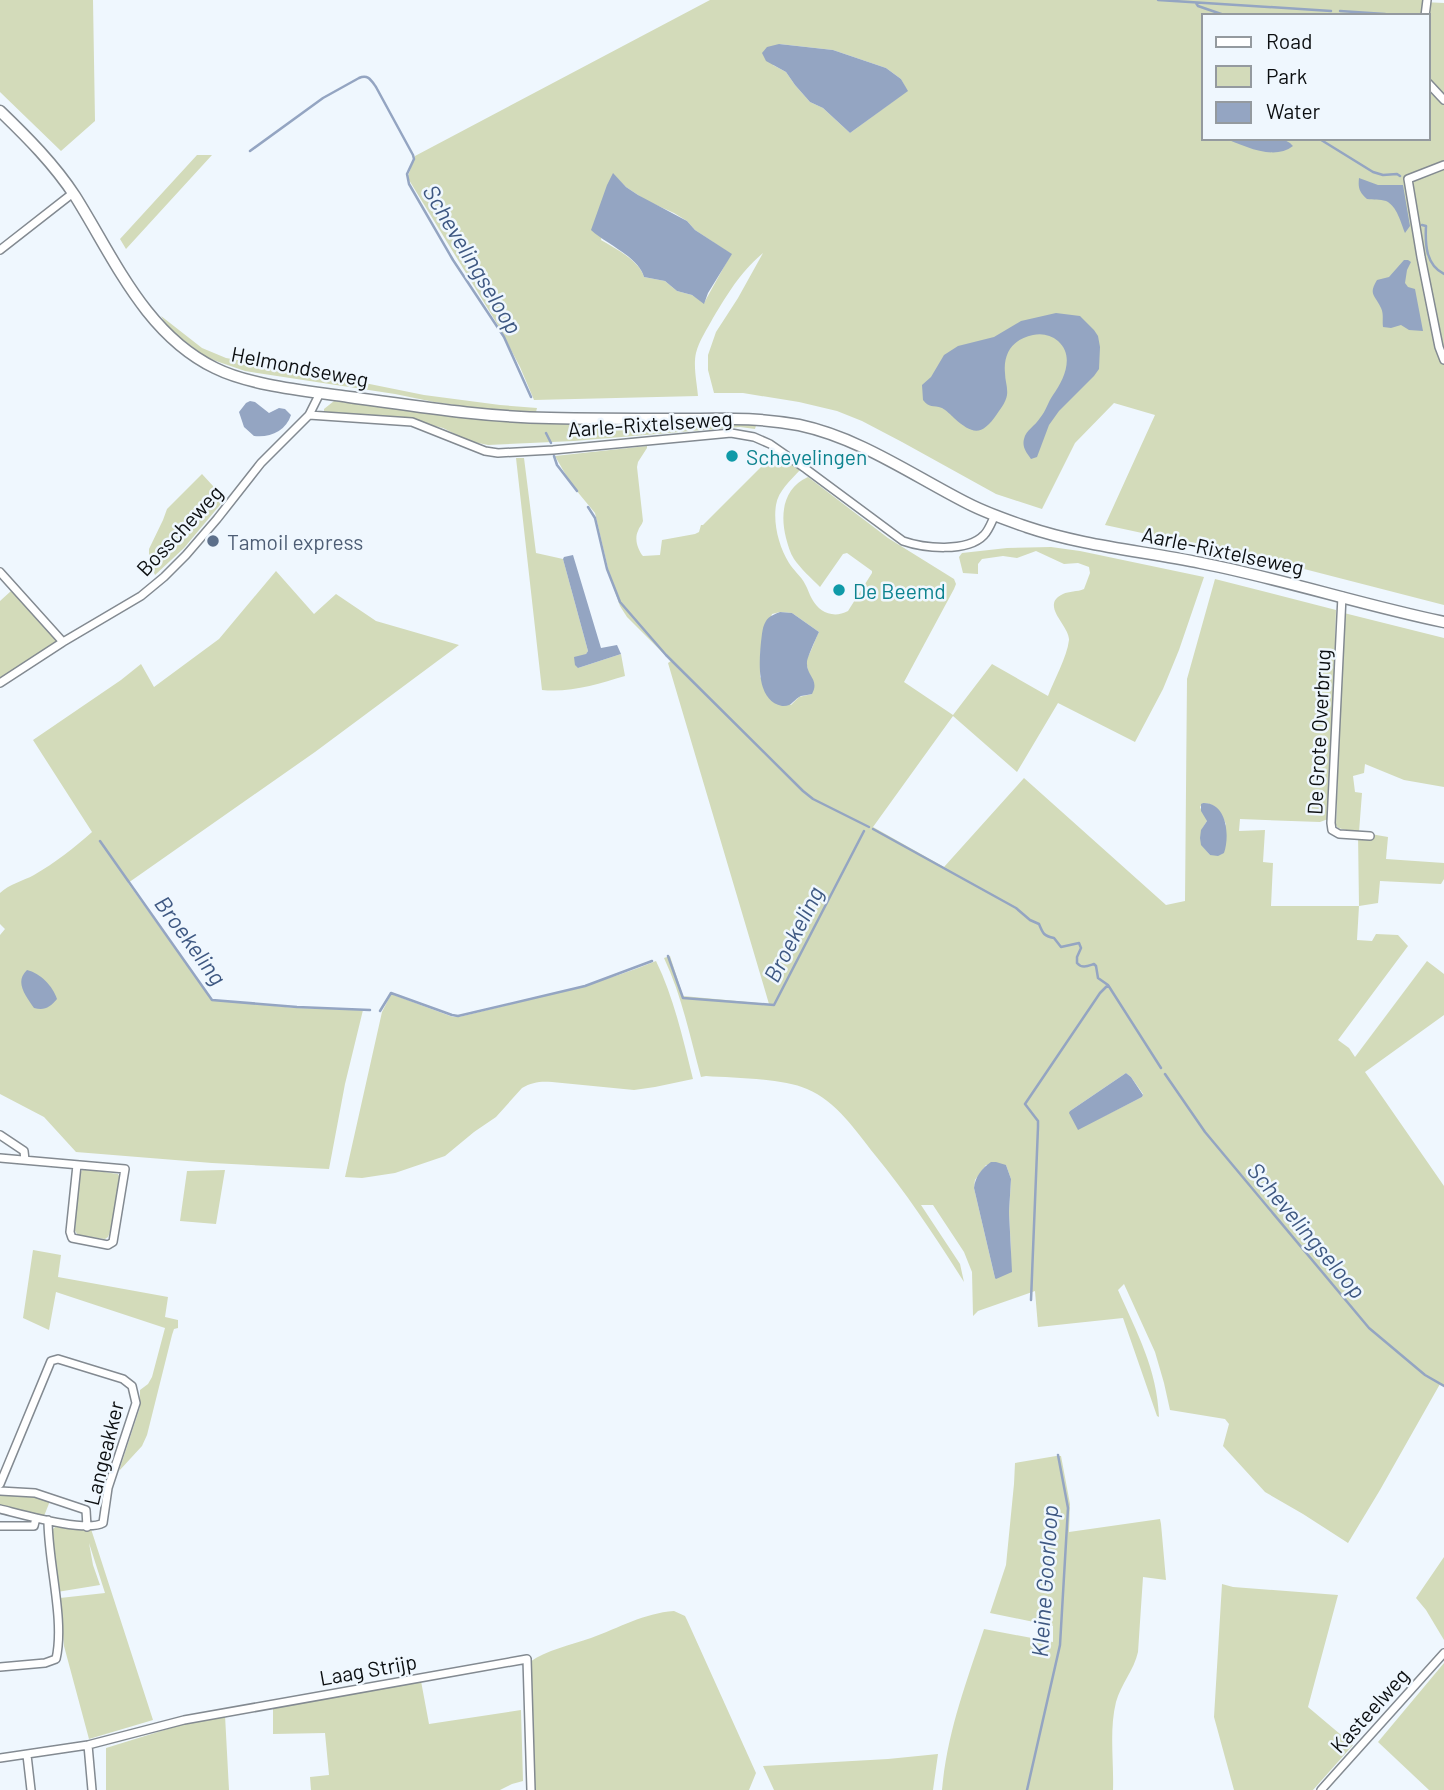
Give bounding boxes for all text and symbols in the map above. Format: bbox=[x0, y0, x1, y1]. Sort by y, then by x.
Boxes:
legend bbox=[1202, 14, 1430, 140]
text: Road bbox=[1266, 28, 1312, 53]
text: Park bbox=[1266, 63, 1307, 88]
text: Water bbox=[1266, 98, 1321, 123]
water label: Schevelingseloop bbox=[417, 179, 529, 339]
street label: Helmondseweg bbox=[229, 340, 371, 392]
street label: Aarle-Rixtelseweg bbox=[567, 405, 733, 441]
place label: Schevelingen bbox=[746, 444, 867, 469]
marker: Schevelingen bbox=[724, 448, 740, 464]
street label: Bosscheweg bbox=[131, 480, 227, 580]
street label: Aarle-Rixtelseweg bbox=[1140, 521, 1306, 579]
place label: Tamoil express bbox=[227, 529, 363, 554]
marker: Tamoil express bbox=[205, 533, 221, 549]
place label: De Beemd bbox=[853, 578, 946, 603]
marker: De Beemd bbox=[831, 582, 847, 598]
street label: De Grote Overbrug bbox=[1301, 648, 1335, 816]
water label: Broekeling bbox=[757, 881, 829, 986]
water label: Broekeling bbox=[149, 890, 233, 990]
water label: Schevelingseloop bbox=[1242, 1156, 1372, 1304]
street label: Langeakker bbox=[78, 1398, 128, 1508]
water label: Kleine Goorloop bbox=[1025, 1504, 1063, 1658]
street label: Laag Strijp bbox=[317, 1648, 419, 1690]
street label: Kasteelweg bbox=[1324, 1662, 1414, 1758]

